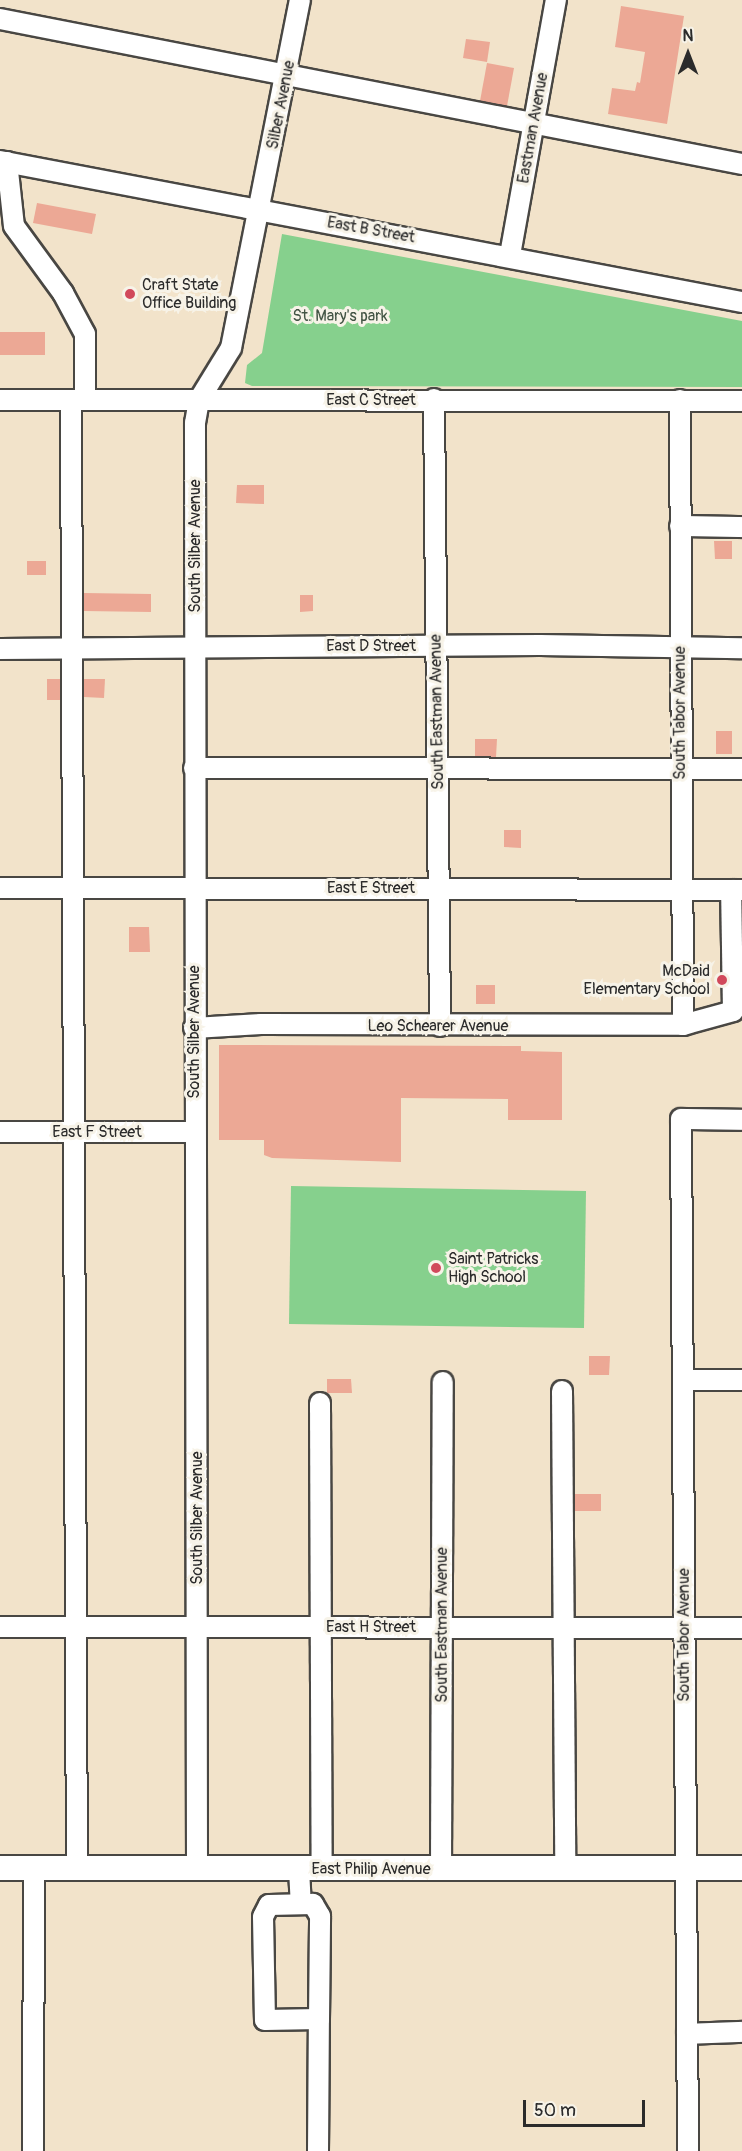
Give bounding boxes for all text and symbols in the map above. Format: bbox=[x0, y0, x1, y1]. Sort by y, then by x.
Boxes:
north arrow bbox=[658, 24, 718, 84]
text: N bbox=[683, 26, 693, 46]
street label: Silber Avenue bbox=[263, 59, 299, 151]
street label: Eastman Avenue bbox=[514, 71, 552, 185]
street label: East B Street bbox=[326, 213, 416, 247]
place label: Craft State Office Building bbox=[142, 275, 236, 313]
marker: Craft State Office Building bbox=[123, 287, 137, 301]
park label: St. Mary's park bbox=[292, 306, 388, 326]
street label: East C Street bbox=[326, 390, 416, 410]
street label: South Silber Avenue bbox=[185, 479, 205, 613]
street label: South Eastman Avenue bbox=[426, 634, 448, 790]
street label: East D Street bbox=[326, 636, 416, 656]
street label: South Tabor Avenue bbox=[670, 646, 690, 780]
street label: East E Street bbox=[327, 878, 415, 898]
place label: McDaid Elementary School bbox=[584, 961, 710, 999]
street label: South Silber Avenue bbox=[184, 965, 204, 1099]
marker: McDaid Elementary School bbox=[715, 973, 729, 987]
street label: Leo Schearer Avenue bbox=[368, 1016, 508, 1036]
street label: East F Street bbox=[52, 1122, 142, 1142]
place label: Saint Patricks High School bbox=[448, 1249, 538, 1287]
marker: Saint Patricks High School bbox=[429, 1261, 443, 1275]
street label: South Silber Avenue bbox=[187, 1451, 207, 1585]
street label: South Eastman Avenue bbox=[432, 1547, 452, 1703]
street label: South Tabor Avenue bbox=[674, 1568, 694, 1702]
street label: East H Street bbox=[326, 1617, 416, 1637]
street label: East Philip Avenue bbox=[311, 1859, 431, 1879]
scale bar bbox=[526, 2088, 648, 2126]
text: 50 m bbox=[534, 2099, 576, 2122]

